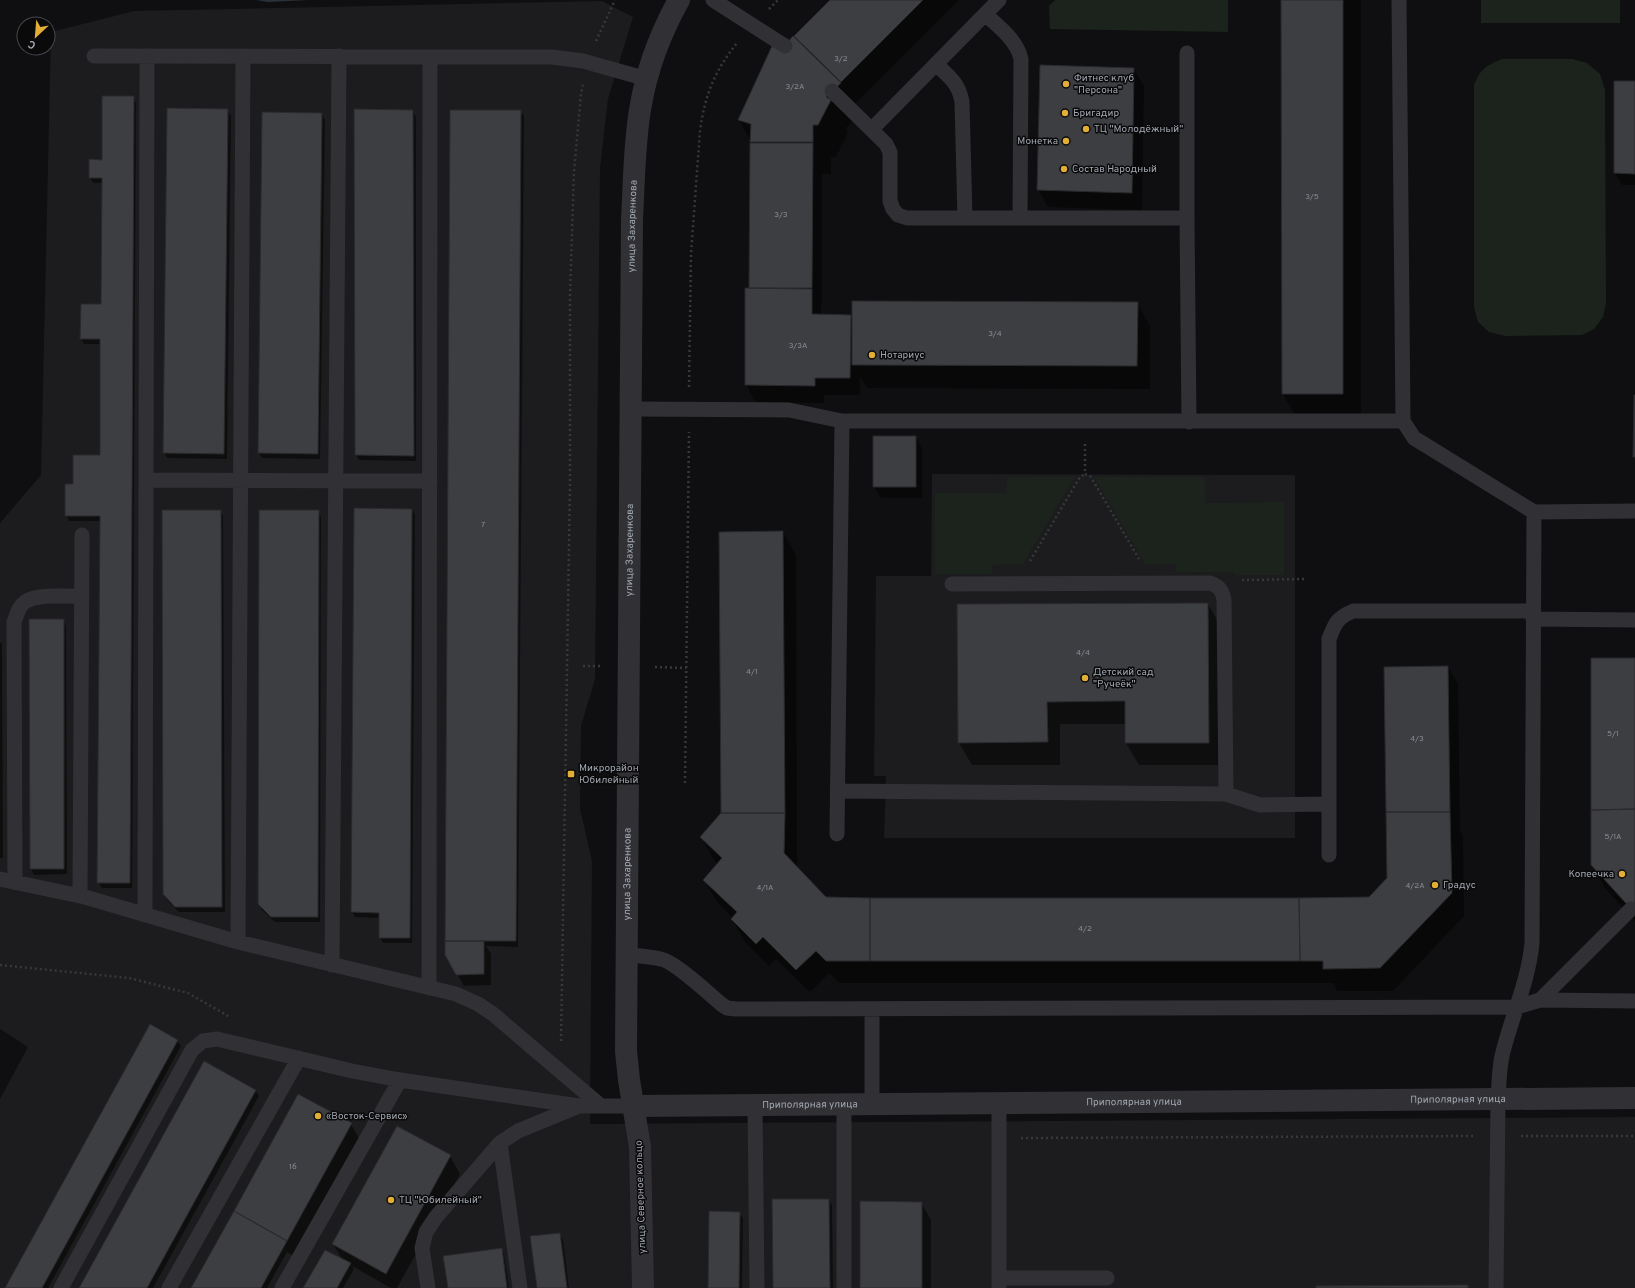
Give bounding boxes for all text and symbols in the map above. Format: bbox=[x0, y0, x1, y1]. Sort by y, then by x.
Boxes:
north arrow bbox=[16, 16, 56, 56]
text: С bbox=[26, 36, 38, 52]
house number: 3/2 bbox=[834, 54, 848, 64]
place label: Фитнес клуб "Персона" bbox=[1074, 72, 1134, 97]
marker: Фитнес клуб "Персона" bbox=[1061, 79, 1071, 89]
house number: 3/2А bbox=[786, 82, 805, 92]
place label: Бригадир bbox=[1073, 107, 1119, 120]
marker: Бригадир bbox=[1060, 108, 1070, 118]
place label: ТЦ "Молодёжный" bbox=[1094, 123, 1183, 136]
marker: ТЦ "Молодёжный" bbox=[1081, 124, 1091, 134]
place label: Монетка bbox=[1017, 135, 1058, 148]
marker: Монетка bbox=[1061, 136, 1071, 146]
place label: Состав Народный bbox=[1072, 163, 1157, 176]
marker: Состав Народный bbox=[1059, 164, 1069, 174]
street label: улица Захаренкова bbox=[625, 180, 640, 272]
house number: 3/5 bbox=[1305, 192, 1319, 202]
house number: 3/3 bbox=[774, 210, 788, 220]
house number: 3/4 bbox=[988, 329, 1002, 339]
house number: 3/3А bbox=[789, 341, 808, 351]
place label: Нотариус bbox=[880, 349, 924, 362]
marker: Нотариус bbox=[867, 350, 877, 360]
street label: улица Захаренкова bbox=[623, 504, 636, 596]
house number: 7 bbox=[481, 520, 485, 530]
house number: 4/4 bbox=[1076, 648, 1090, 658]
place label: Детский сад "Ручеёк" bbox=[1093, 666, 1154, 691]
house number: 4/1 bbox=[746, 667, 758, 677]
marker: Детский сад "Ручеёк" bbox=[1080, 673, 1090, 683]
house number: 5/1 bbox=[1607, 729, 1619, 739]
house number: 4/3 bbox=[1410, 734, 1424, 744]
place label: Микрорайон Юбилейный bbox=[579, 762, 639, 787]
marker: Микрорайон Юбилейный bbox=[566, 769, 576, 779]
street label: улица Захаренкова bbox=[620, 828, 634, 920]
house number: 5/1А bbox=[1604, 832, 1622, 842]
place label: Копеечка bbox=[1568, 868, 1614, 881]
marker: Копеечка bbox=[1617, 869, 1627, 879]
place label: Градус bbox=[1443, 879, 1476, 892]
marker: Градус bbox=[1430, 880, 1440, 890]
house number: 4/2А bbox=[1405, 881, 1425, 891]
house number: 4/1А bbox=[756, 883, 774, 893]
house number: 4/2 bbox=[1078, 924, 1092, 934]
street label: Приполярная улица bbox=[1410, 1093, 1506, 1106]
street label: Приполярная улица bbox=[1086, 1095, 1182, 1109]
street label: Приполярная улица bbox=[762, 1098, 858, 1111]
place label: «Восток-Сервис» bbox=[326, 1110, 407, 1123]
marker: «Восток-Сервис» bbox=[313, 1111, 323, 1121]
street label: улица Северное кольцо bbox=[633, 1140, 649, 1254]
house number: 16 bbox=[289, 1162, 297, 1172]
place label: ТЦ "Юбилейный" bbox=[399, 1194, 482, 1207]
marker: ТЦ "Юбилейный" bbox=[386, 1195, 396, 1205]

